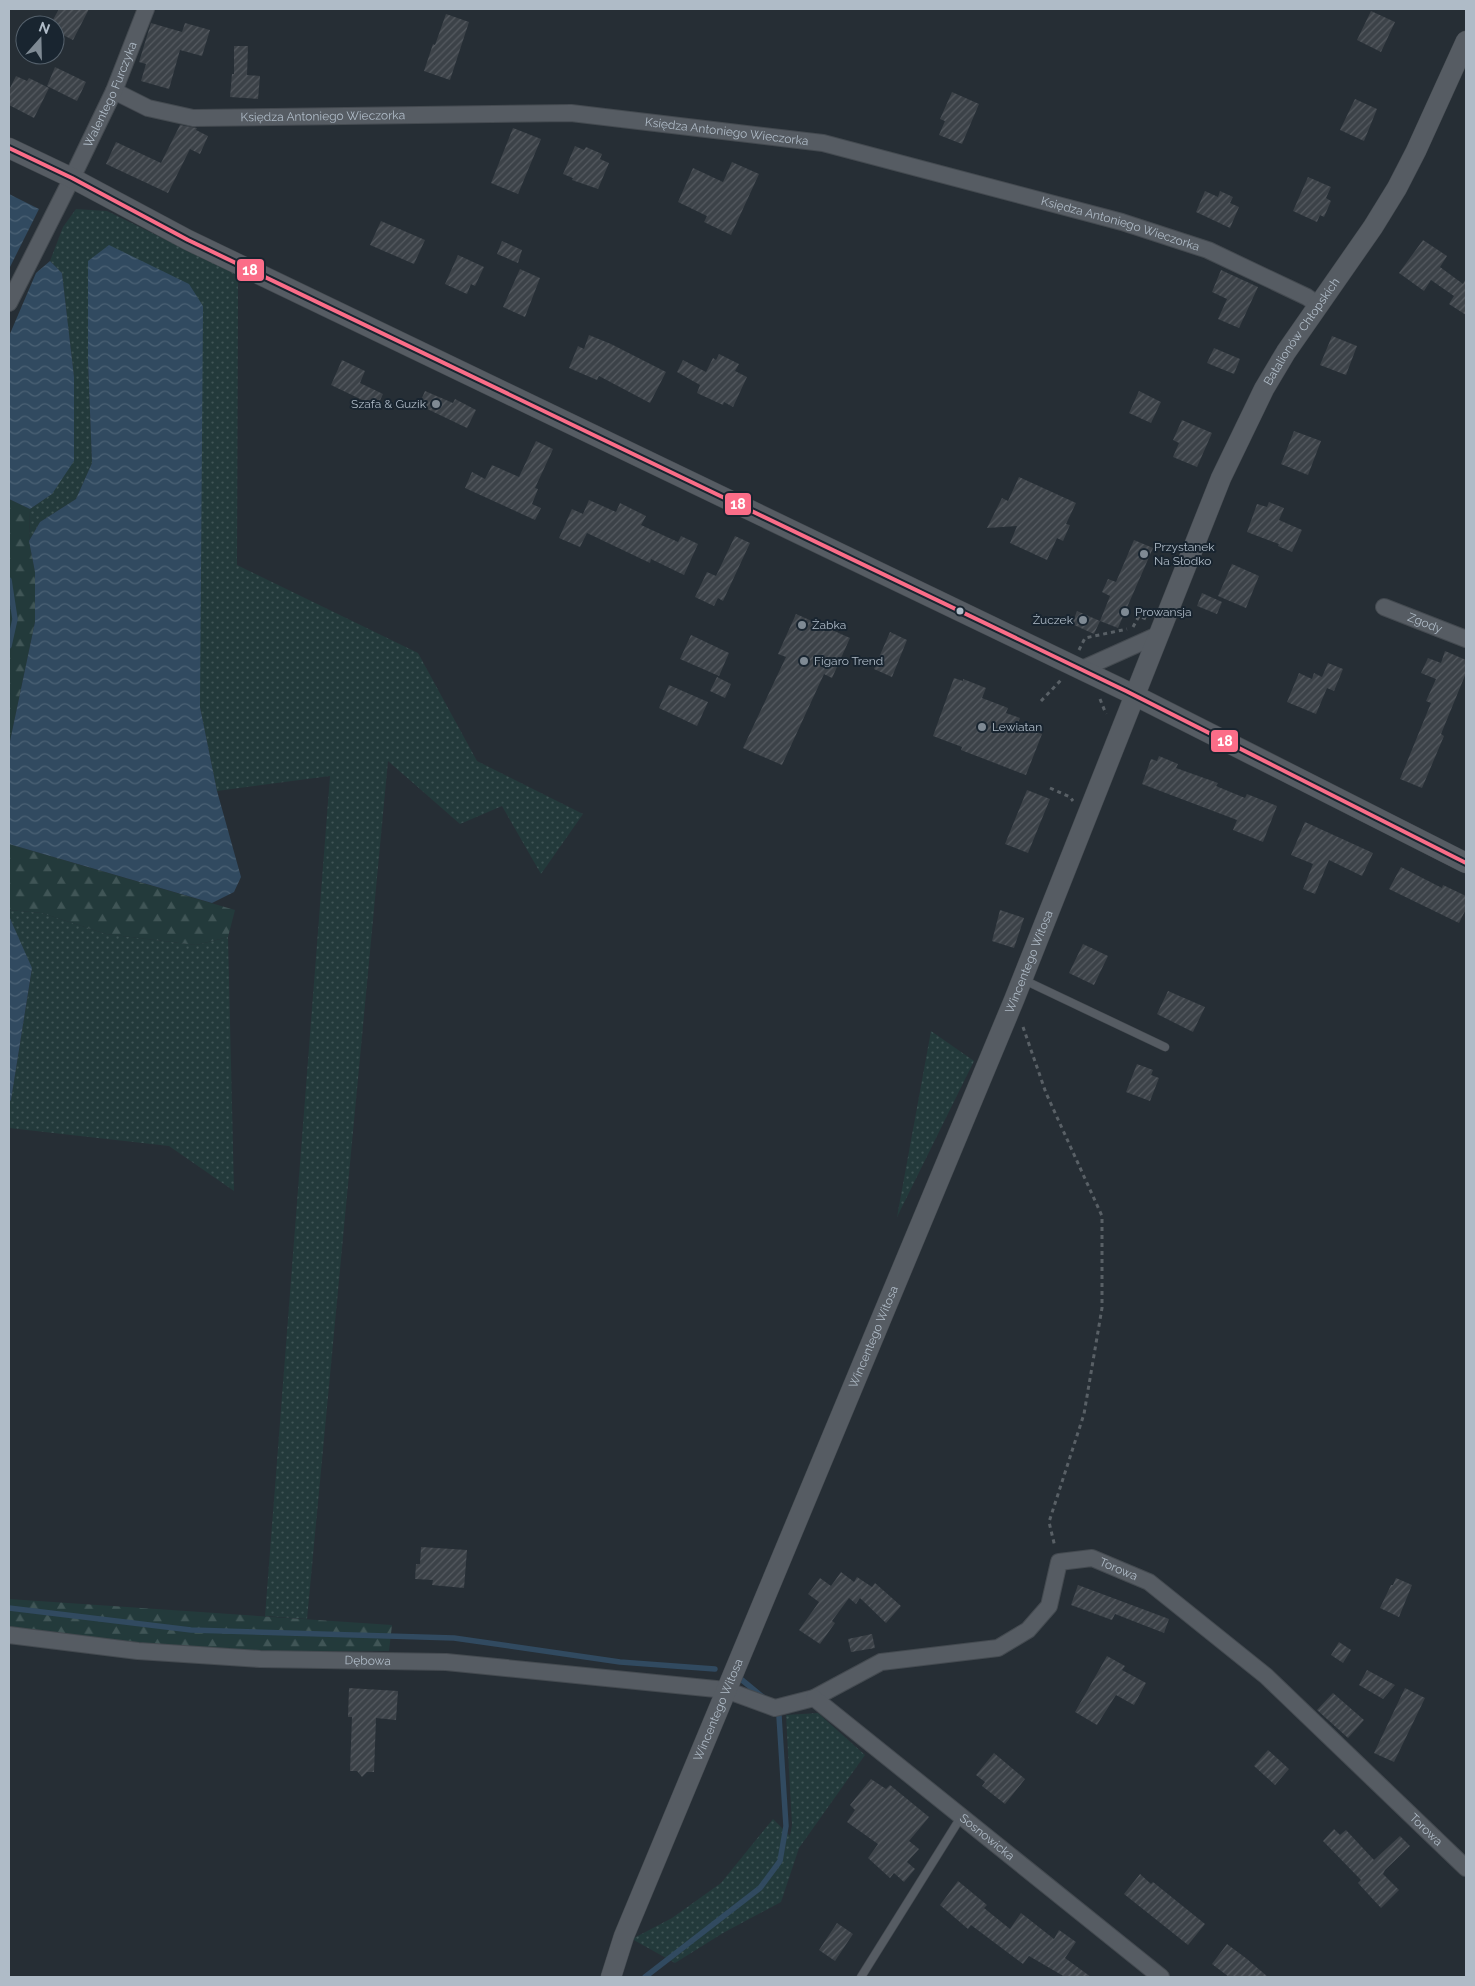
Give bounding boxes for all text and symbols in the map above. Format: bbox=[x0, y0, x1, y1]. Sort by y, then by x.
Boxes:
north arrow bbox=[15, 15, 65, 65]
text: N bbox=[37, 18, 52, 37]
street label: Walentego Furczyka bbox=[81, 40, 140, 150]
street label: Księdza Antoniego Wieczorka bbox=[240, 108, 405, 124]
street label: Księdza Antoniego Wieczorka bbox=[644, 115, 809, 148]
street label: Księdza Antoniego Wieczorka bbox=[1039, 194, 1201, 254]
line badge: 18 bbox=[236, 258, 265, 282]
text: 18 bbox=[242, 262, 258, 278]
street label: Batalionów Chłopskich bbox=[1261, 275, 1342, 388]
place label: Szafa & Guzik bbox=[351, 397, 427, 411]
marker: Szafa & Guzik bbox=[430, 398, 442, 410]
line badge: 18 bbox=[724, 492, 752, 516]
text: 18 bbox=[730, 496, 746, 512]
place label: Przystanek Na Słodko bbox=[1154, 540, 1215, 568]
marker: Przystanek Na Słodko bbox=[1138, 548, 1150, 560]
place label: Prowansja bbox=[1135, 605, 1192, 619]
unlabelled marker bbox=[955, 606, 965, 616]
marker: Prowansja bbox=[1119, 606, 1131, 618]
street label: Zgody bbox=[1406, 610, 1445, 636]
place label: Żuczek bbox=[1033, 613, 1074, 627]
marker: Żuczek bbox=[1077, 614, 1089, 626]
place label: Żabka bbox=[812, 618, 846, 632]
marker: Żabka bbox=[796, 619, 808, 631]
place label: Figaro Trend bbox=[814, 654, 883, 668]
marker: Figaro Trend bbox=[798, 655, 810, 667]
place label: Lewiatan bbox=[992, 720, 1042, 734]
marker: Lewiatan bbox=[976, 721, 988, 733]
line badge: 18 bbox=[1210, 729, 1239, 753]
text: 18 bbox=[1217, 733, 1233, 749]
street label: Wincentego Witosa bbox=[1002, 908, 1056, 1015]
street label: Wincentego Witosa bbox=[846, 1284, 901, 1390]
street label: Torowa bbox=[1097, 1555, 1140, 1583]
street label: Dębowa bbox=[345, 1653, 391, 1668]
street label: Wincentego Witosa bbox=[691, 1657, 746, 1763]
street label: Sosnowicka bbox=[957, 1811, 1017, 1863]
street label: Torowa bbox=[1407, 1811, 1445, 1849]

